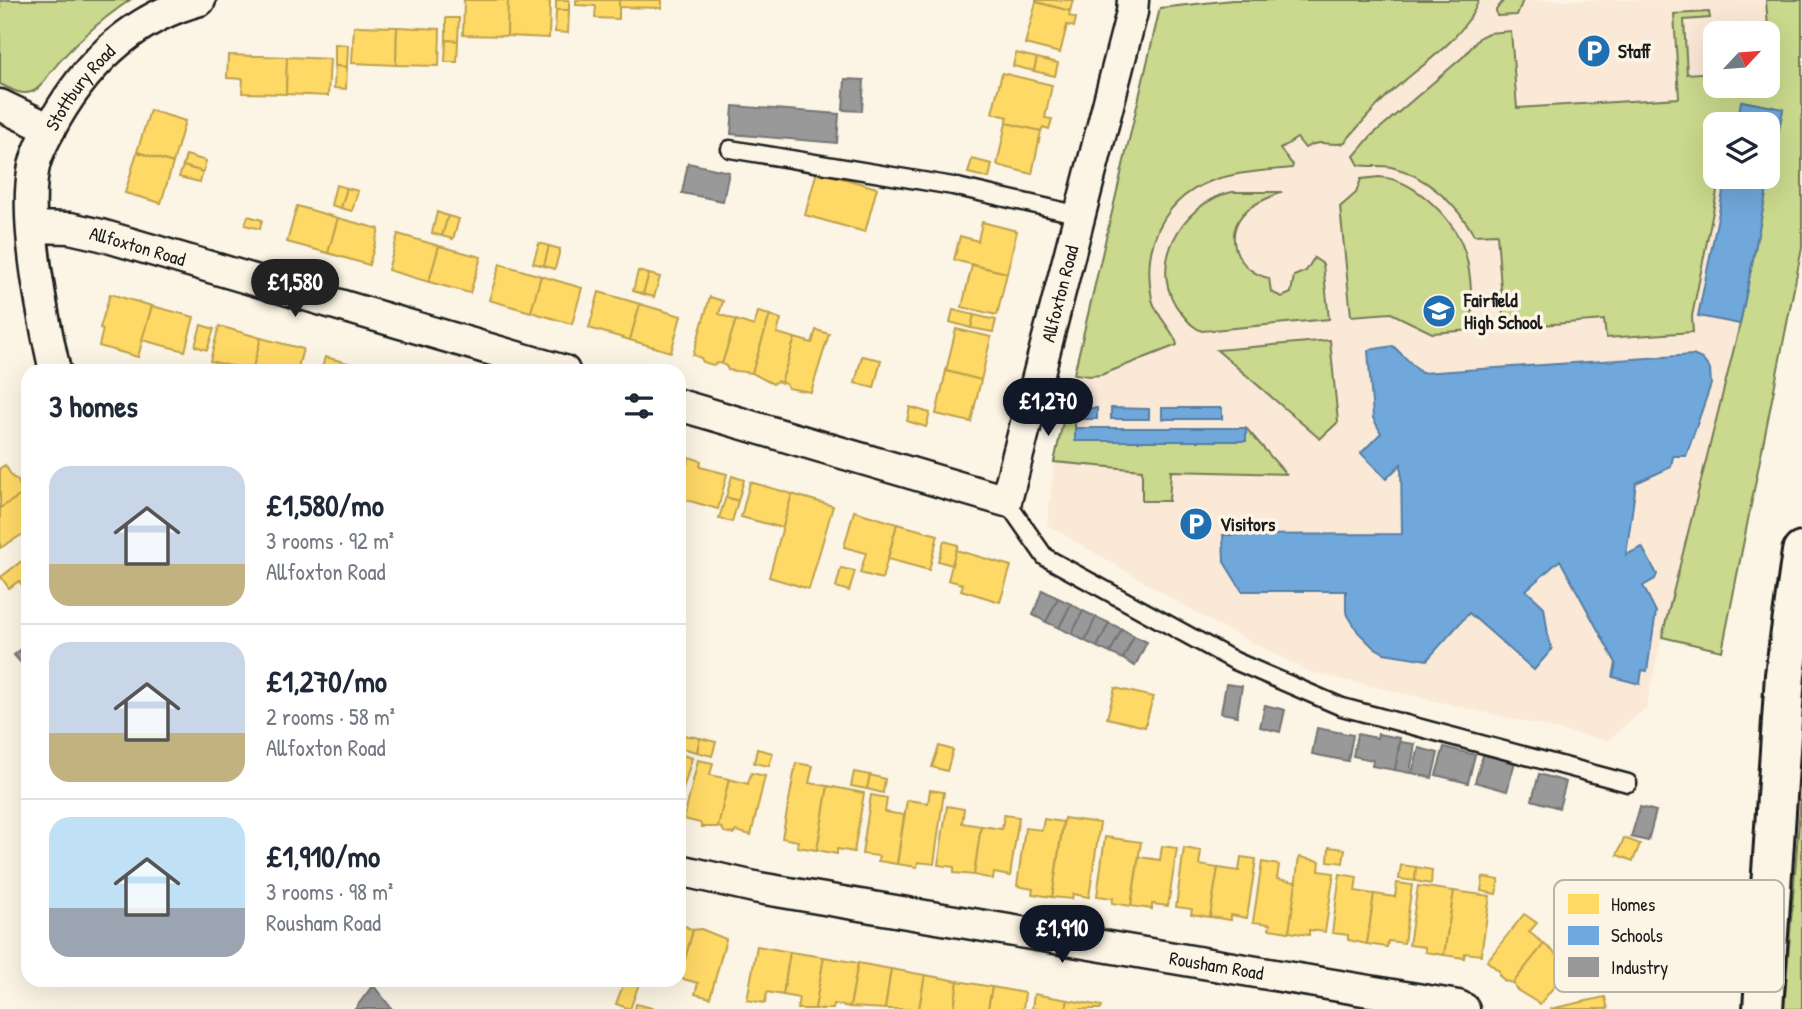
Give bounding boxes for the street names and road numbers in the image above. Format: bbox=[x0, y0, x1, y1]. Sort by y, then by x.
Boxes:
street label: Stottbury Road bbox=[39, 38, 121, 135]
street label: Allfoxton Road bbox=[87, 220, 189, 272]
street label: Allfoxton Road bbox=[1035, 242, 1085, 345]
street label: Rousham Road bbox=[1167, 944, 1266, 986]

